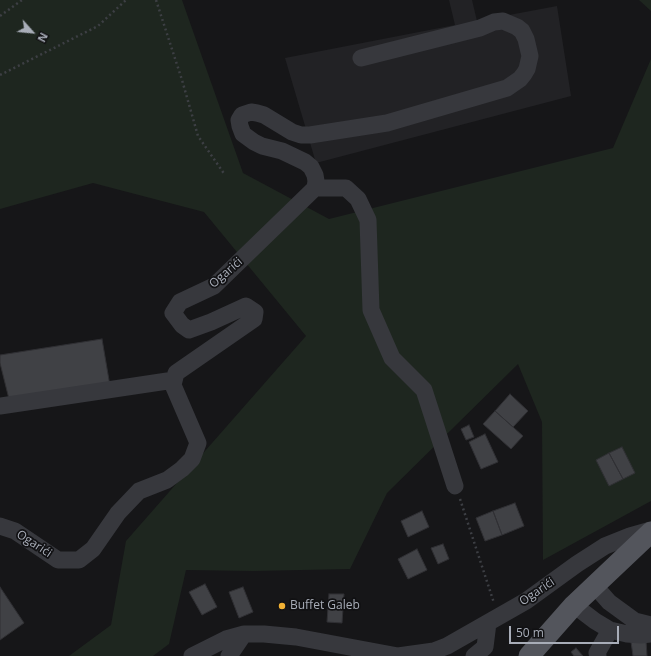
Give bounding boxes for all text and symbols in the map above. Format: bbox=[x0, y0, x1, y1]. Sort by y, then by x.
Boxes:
north arrow bbox=[12, 12, 52, 52]
text: N bbox=[34, 30, 52, 45]
street label: Ogarići bbox=[206, 255, 246, 291]
street label: Ogarići bbox=[14, 527, 54, 561]
street label: Ogarići bbox=[517, 575, 557, 609]
place label: Buffet Galeb bbox=[290, 599, 360, 613]
marker: Buffet Galeb bbox=[277, 601, 287, 611]
scale bar bbox=[511, 618, 621, 644]
text: 50 m bbox=[516, 624, 544, 641]

